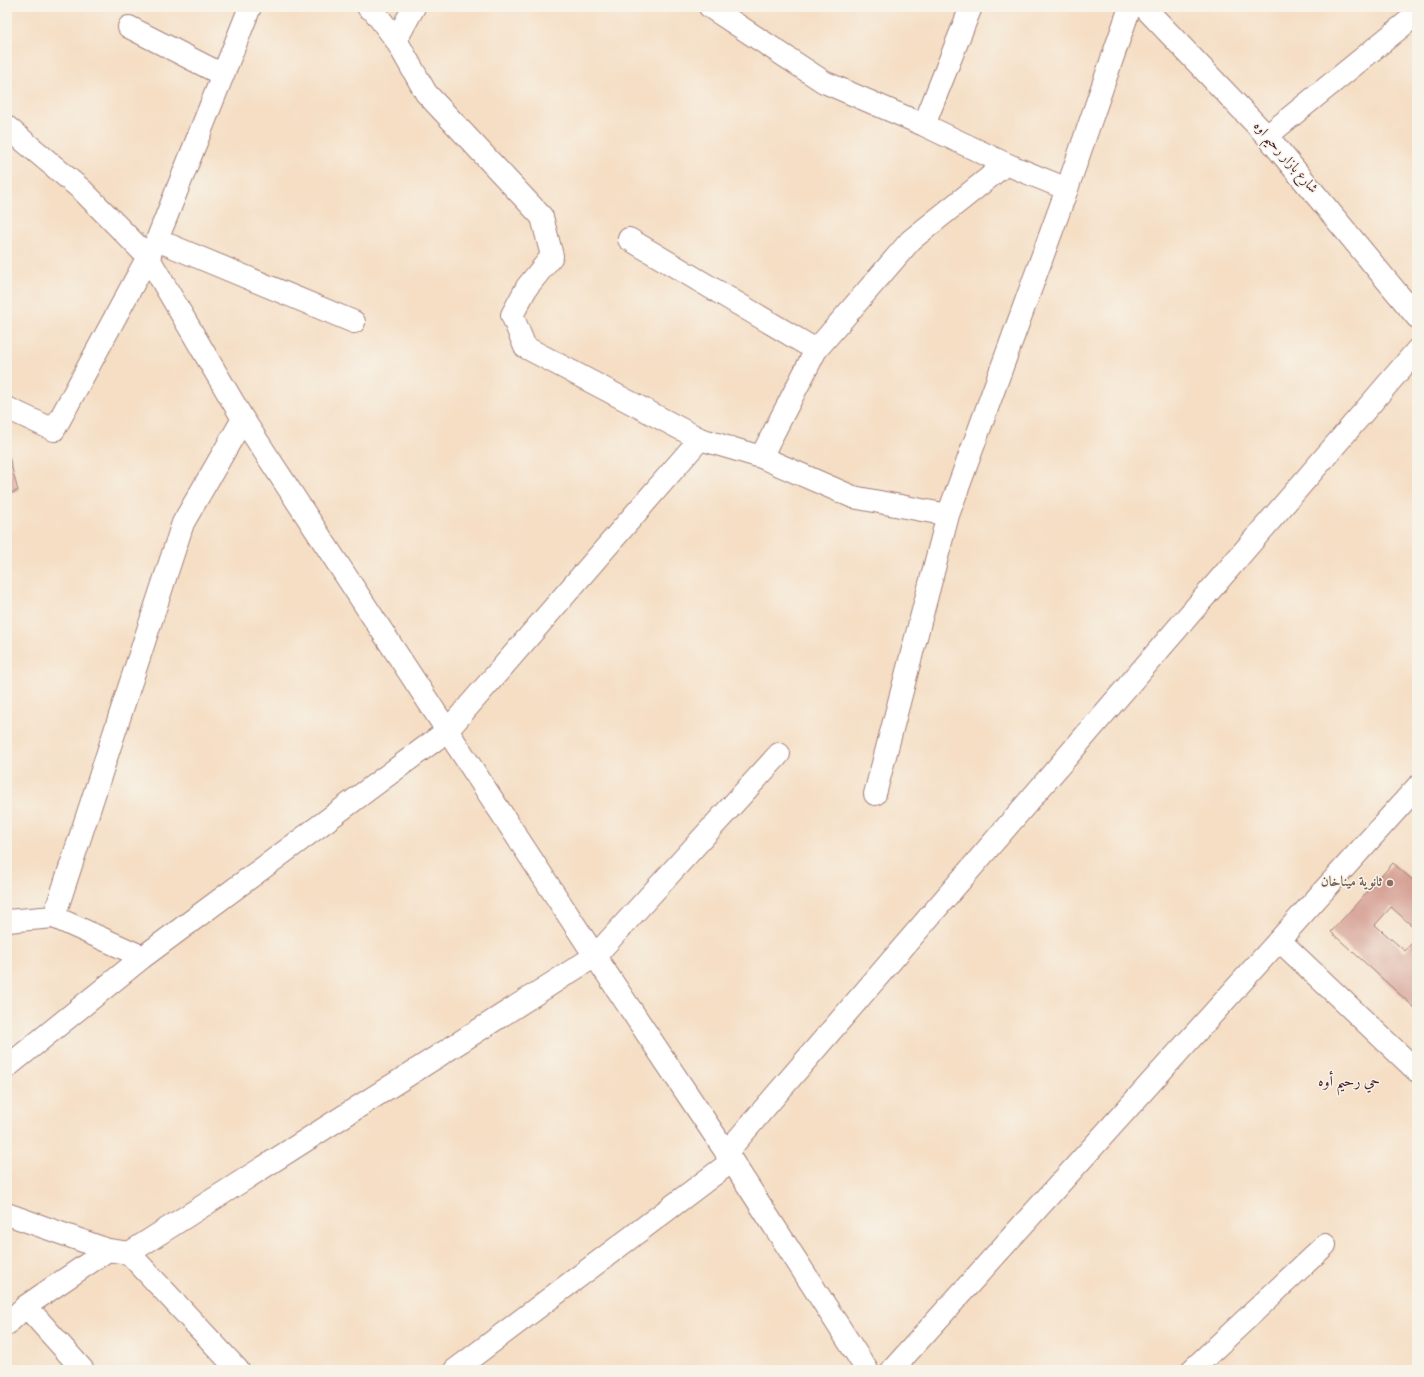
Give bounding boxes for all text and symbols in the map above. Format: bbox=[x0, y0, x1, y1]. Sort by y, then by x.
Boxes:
street label: شارع بازار رحيم اوه bbox=[1247, 118, 1322, 200]
place label: ثانوية ميناخان bbox=[1321, 873, 1382, 893]
marker: ثانوية ميناخان bbox=[1385, 878, 1395, 888]
district label: حي رحيم أوه bbox=[1318, 1070, 1380, 1096]

